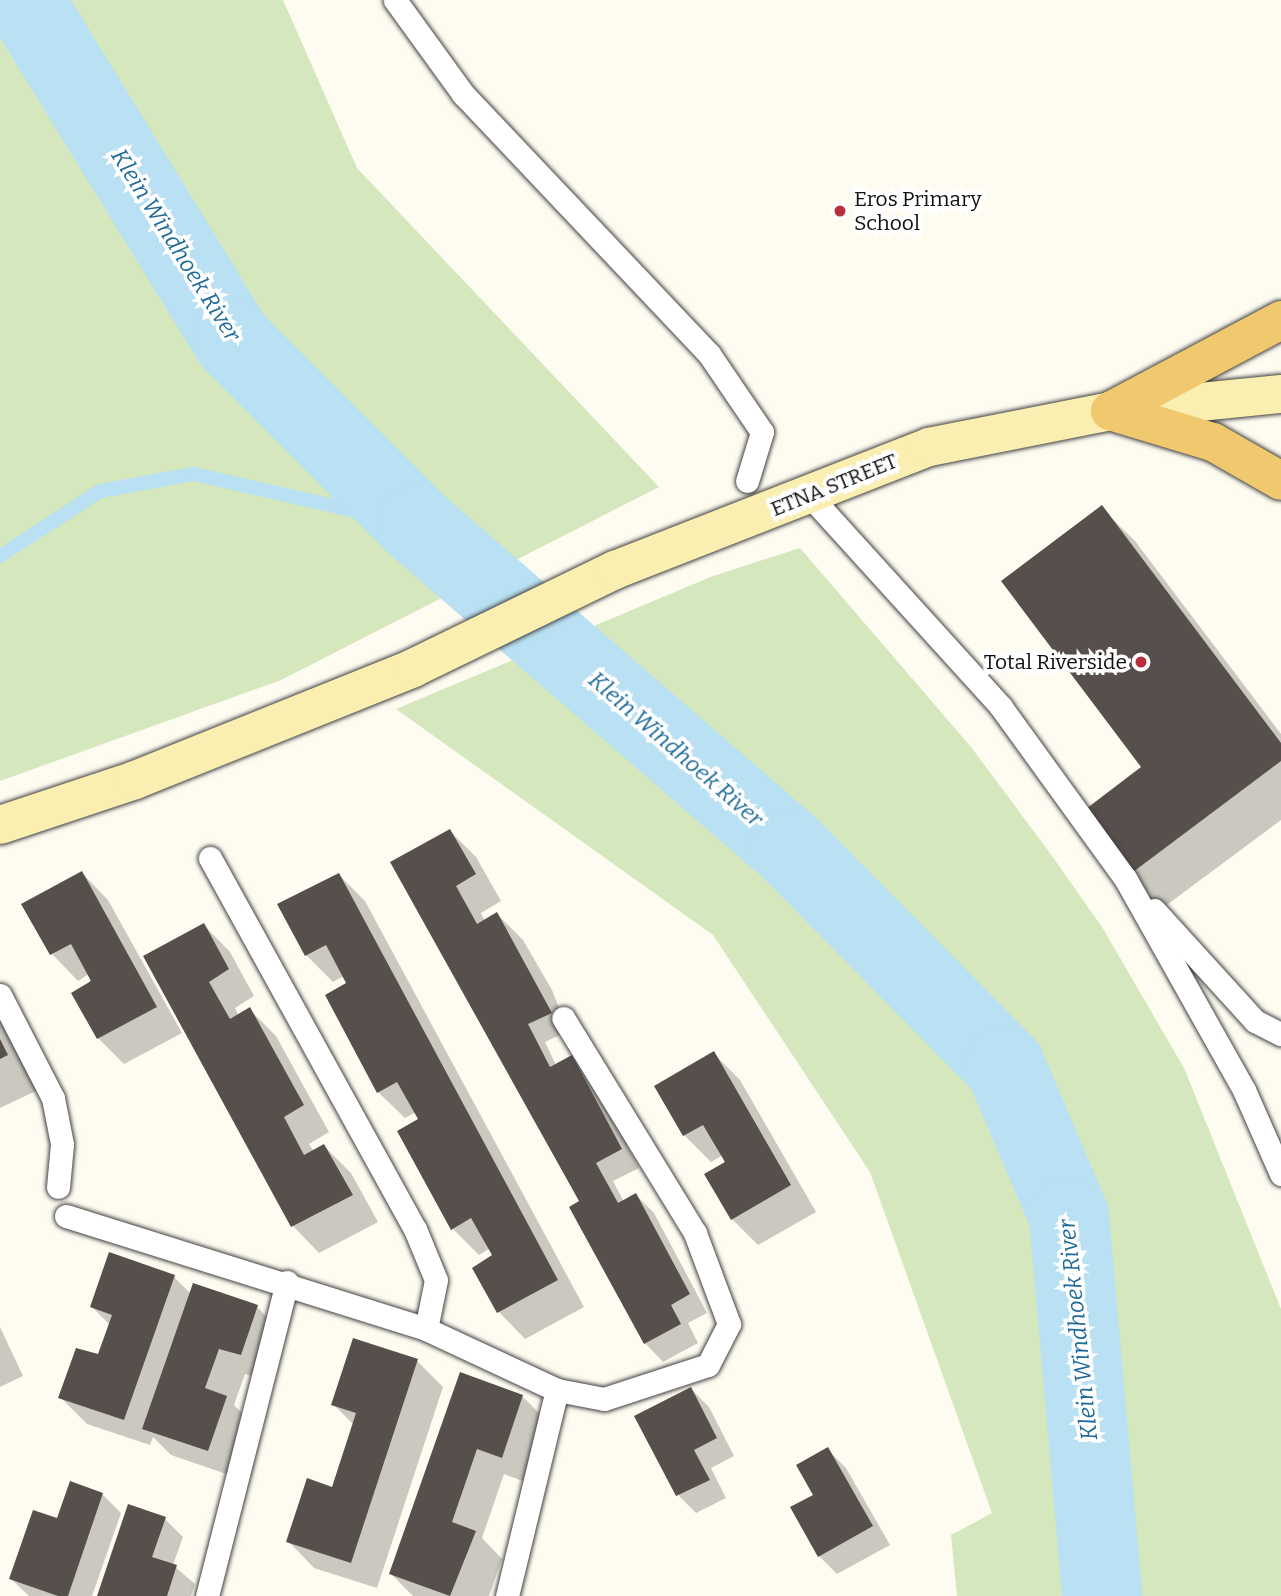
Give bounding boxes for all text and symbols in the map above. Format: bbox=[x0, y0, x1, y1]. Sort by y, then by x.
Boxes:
water label: Klein Windhoek River bbox=[105, 144, 247, 346]
place label: Eros Primary School bbox=[854, 186, 982, 236]
marker: Eros Primary School bbox=[832, 203, 848, 219]
street label: ETNA STREET bbox=[767, 448, 901, 522]
place label: Total Riverside bbox=[984, 649, 1127, 675]
marker: Total Riverside bbox=[1133, 654, 1149, 670]
water label: Klein Windhoek River bbox=[583, 666, 769, 832]
water label: Klein Windhoek River bbox=[1053, 1218, 1103, 1442]

